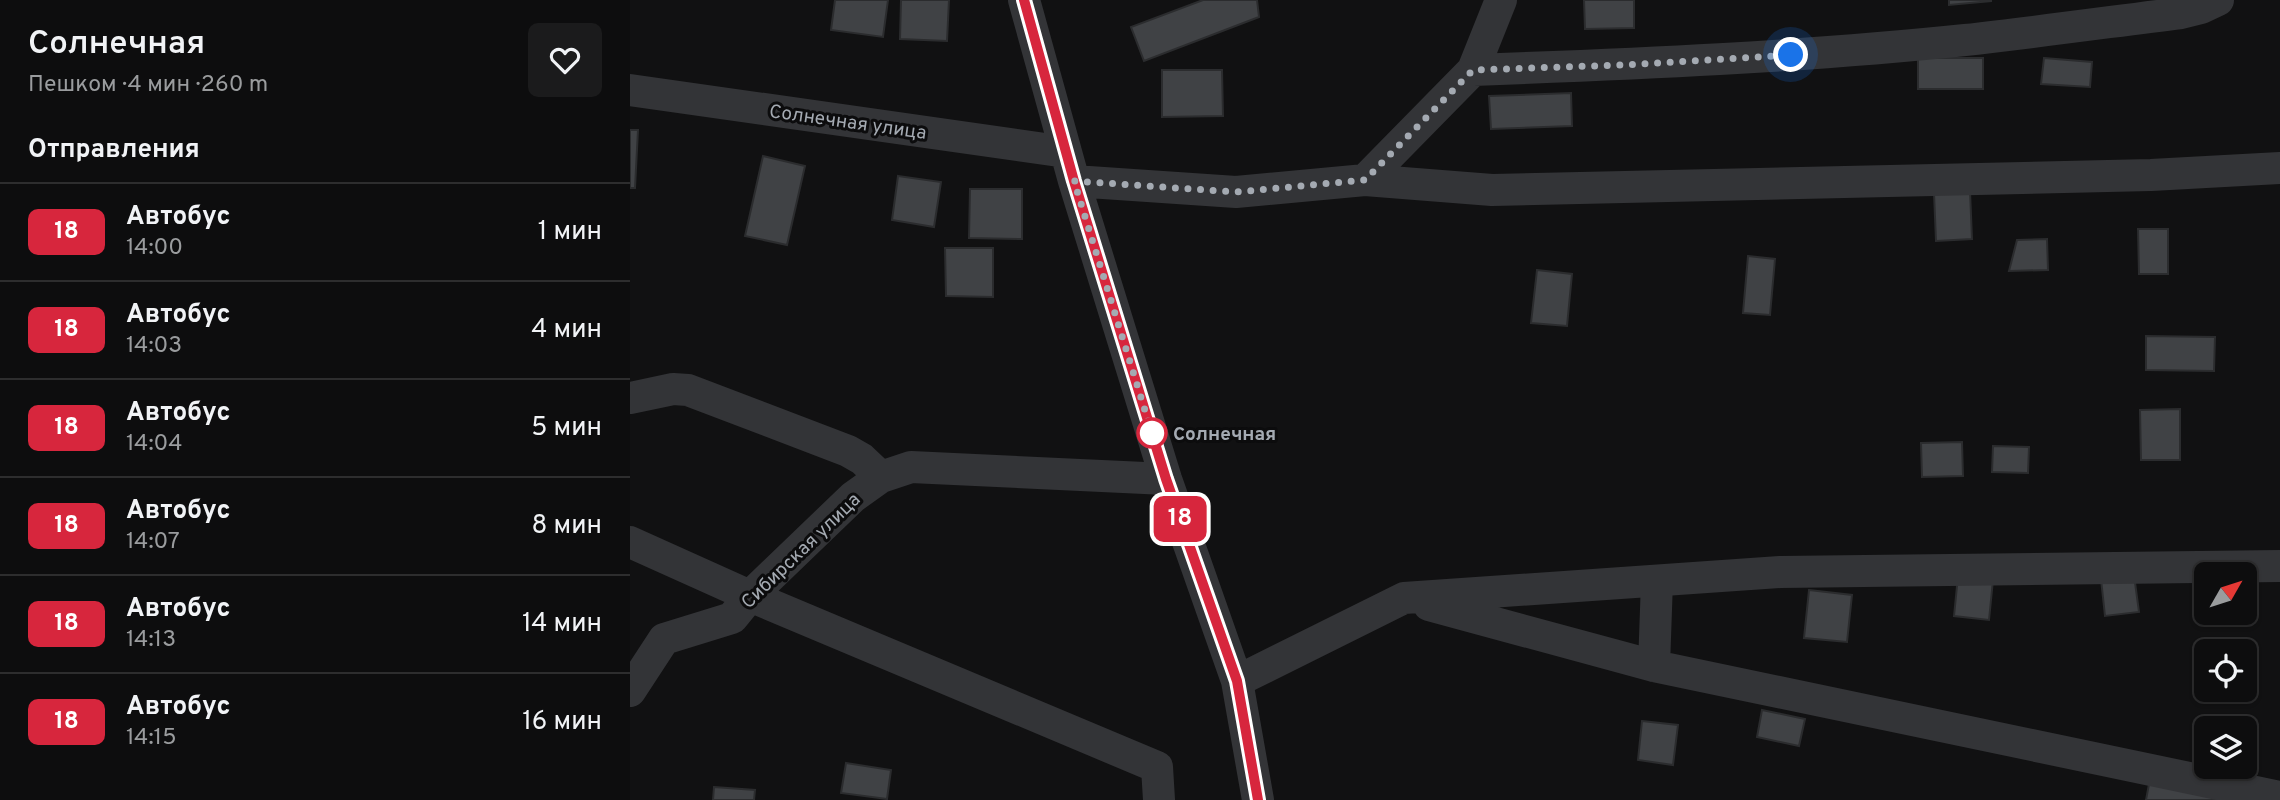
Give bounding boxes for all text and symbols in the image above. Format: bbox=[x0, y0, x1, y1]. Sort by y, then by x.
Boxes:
button: heart bbox=[528, 23, 602, 97]
text: Солнечная bbox=[28, 24, 205, 66]
your location bbox=[1773, 37, 1808, 72]
text: Пешком · 4 мин · 260 m bbox=[28, 71, 268, 100]
street label: Солнечная улица bbox=[767, 100, 928, 146]
text: Отправления bbox=[28, 134, 200, 167]
text: Автобус bbox=[126, 201, 231, 234]
text: 1 мин bbox=[538, 216, 602, 249]
text: 18 bbox=[54, 217, 79, 247]
text: 14:00 bbox=[126, 234, 183, 263]
text: Автобус bbox=[126, 299, 231, 332]
text: 4 мин bbox=[531, 314, 602, 347]
text: 18 bbox=[54, 315, 79, 345]
text: 14:03 bbox=[126, 332, 182, 361]
text: Автобус bbox=[126, 397, 231, 430]
text: 5 мин bbox=[531, 412, 602, 445]
text: 18 bbox=[54, 413, 79, 443]
marker: Солнечная bbox=[1137, 418, 1167, 448]
place label: Солнечная bbox=[1173, 423, 1276, 447]
text: 14:04 bbox=[126, 430, 183, 459]
street label: Сибирская улица bbox=[737, 488, 866, 615]
text: Автобус bbox=[126, 495, 231, 528]
line badge: 18 bbox=[1148, 496, 1212, 542]
text: 18 bbox=[1168, 504, 1192, 534]
text: 8 мин bbox=[531, 510, 602, 543]
text: 18 bbox=[54, 511, 79, 541]
text: 14:07 bbox=[126, 528, 180, 557]
north arrow bbox=[2194, 562, 2258, 625]
map controls bbox=[2194, 562, 2257, 779]
text: Автобус bbox=[126, 593, 231, 626]
text: 14 мин bbox=[522, 608, 602, 641]
text: 18 bbox=[54, 609, 79, 639]
text: 14:13 bbox=[126, 626, 176, 655]
button: locate bbox=[2194, 639, 2257, 702]
text: Автобус bbox=[126, 691, 231, 724]
text: 16 мин bbox=[522, 706, 602, 739]
text: 18 bbox=[54, 707, 79, 737]
button: layers bbox=[2194, 716, 2257, 779]
text: 14:15 bbox=[126, 724, 176, 753]

